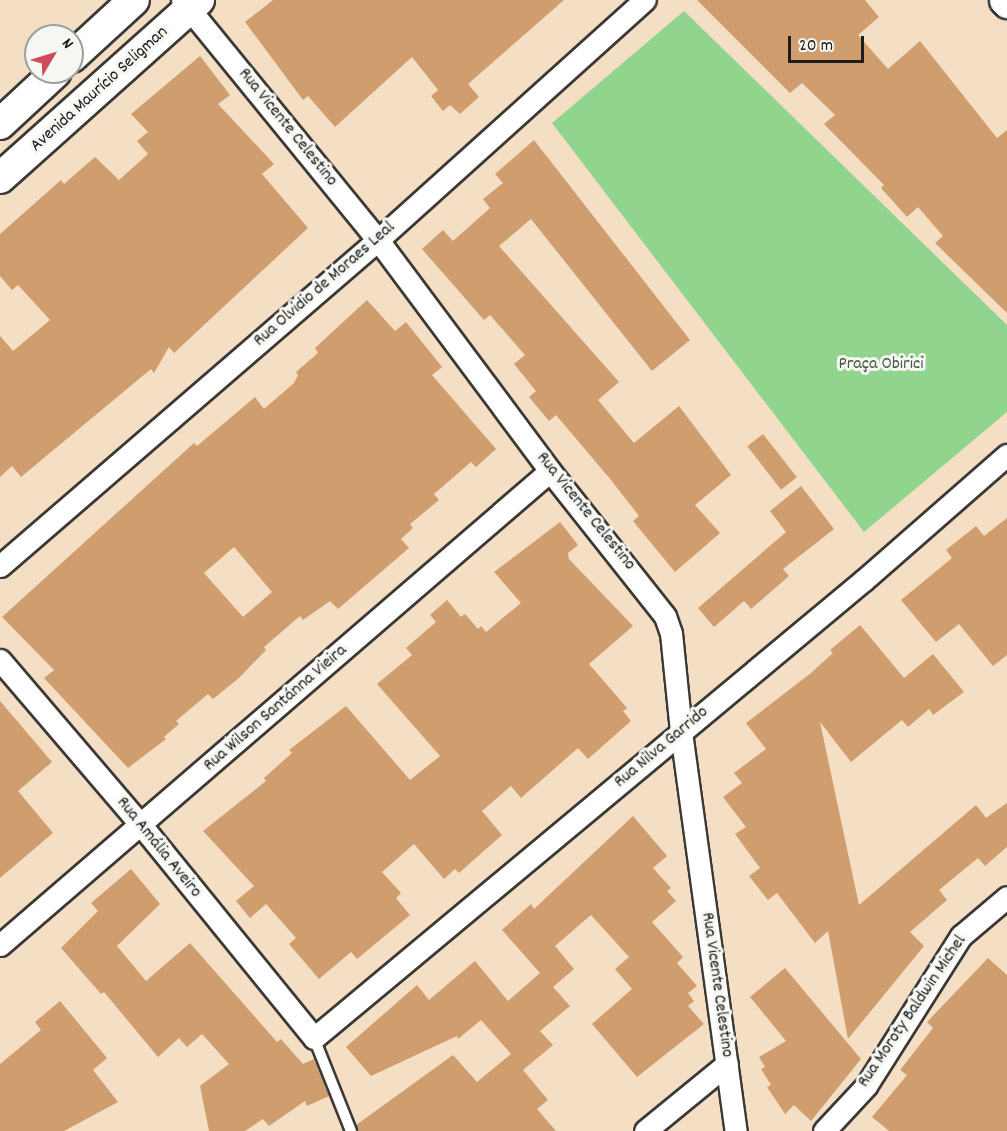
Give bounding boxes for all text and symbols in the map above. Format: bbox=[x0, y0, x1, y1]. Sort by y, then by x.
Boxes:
street label: Avenida Maurício Seligman bbox=[27, 23, 173, 157]
north arrow bbox=[24, 24, 84, 84]
scale bar bbox=[791, 24, 868, 62]
text: N bbox=[56, 34, 78, 54]
text: 20 m bbox=[799, 34, 833, 59]
street label: Rua Vicente Celestino bbox=[233, 64, 341, 192]
street label: Rua Olvidio de Moraes Leal bbox=[250, 218, 400, 352]
park label: Praça Obirici bbox=[838, 354, 924, 376]
street label: Rua Vicente Celestino bbox=[531, 448, 639, 576]
street label: Rua Wilson Santánna Vieira bbox=[200, 641, 352, 777]
street label: Rua Nilva Garrido bbox=[611, 702, 713, 794]
street label: Rua Amália Aveiro bbox=[111, 793, 205, 903]
street label: Rua Vicente Celestino bbox=[695, 911, 737, 1059]
street label: Rua Moroty Baldwin Michel bbox=[854, 932, 972, 1092]

